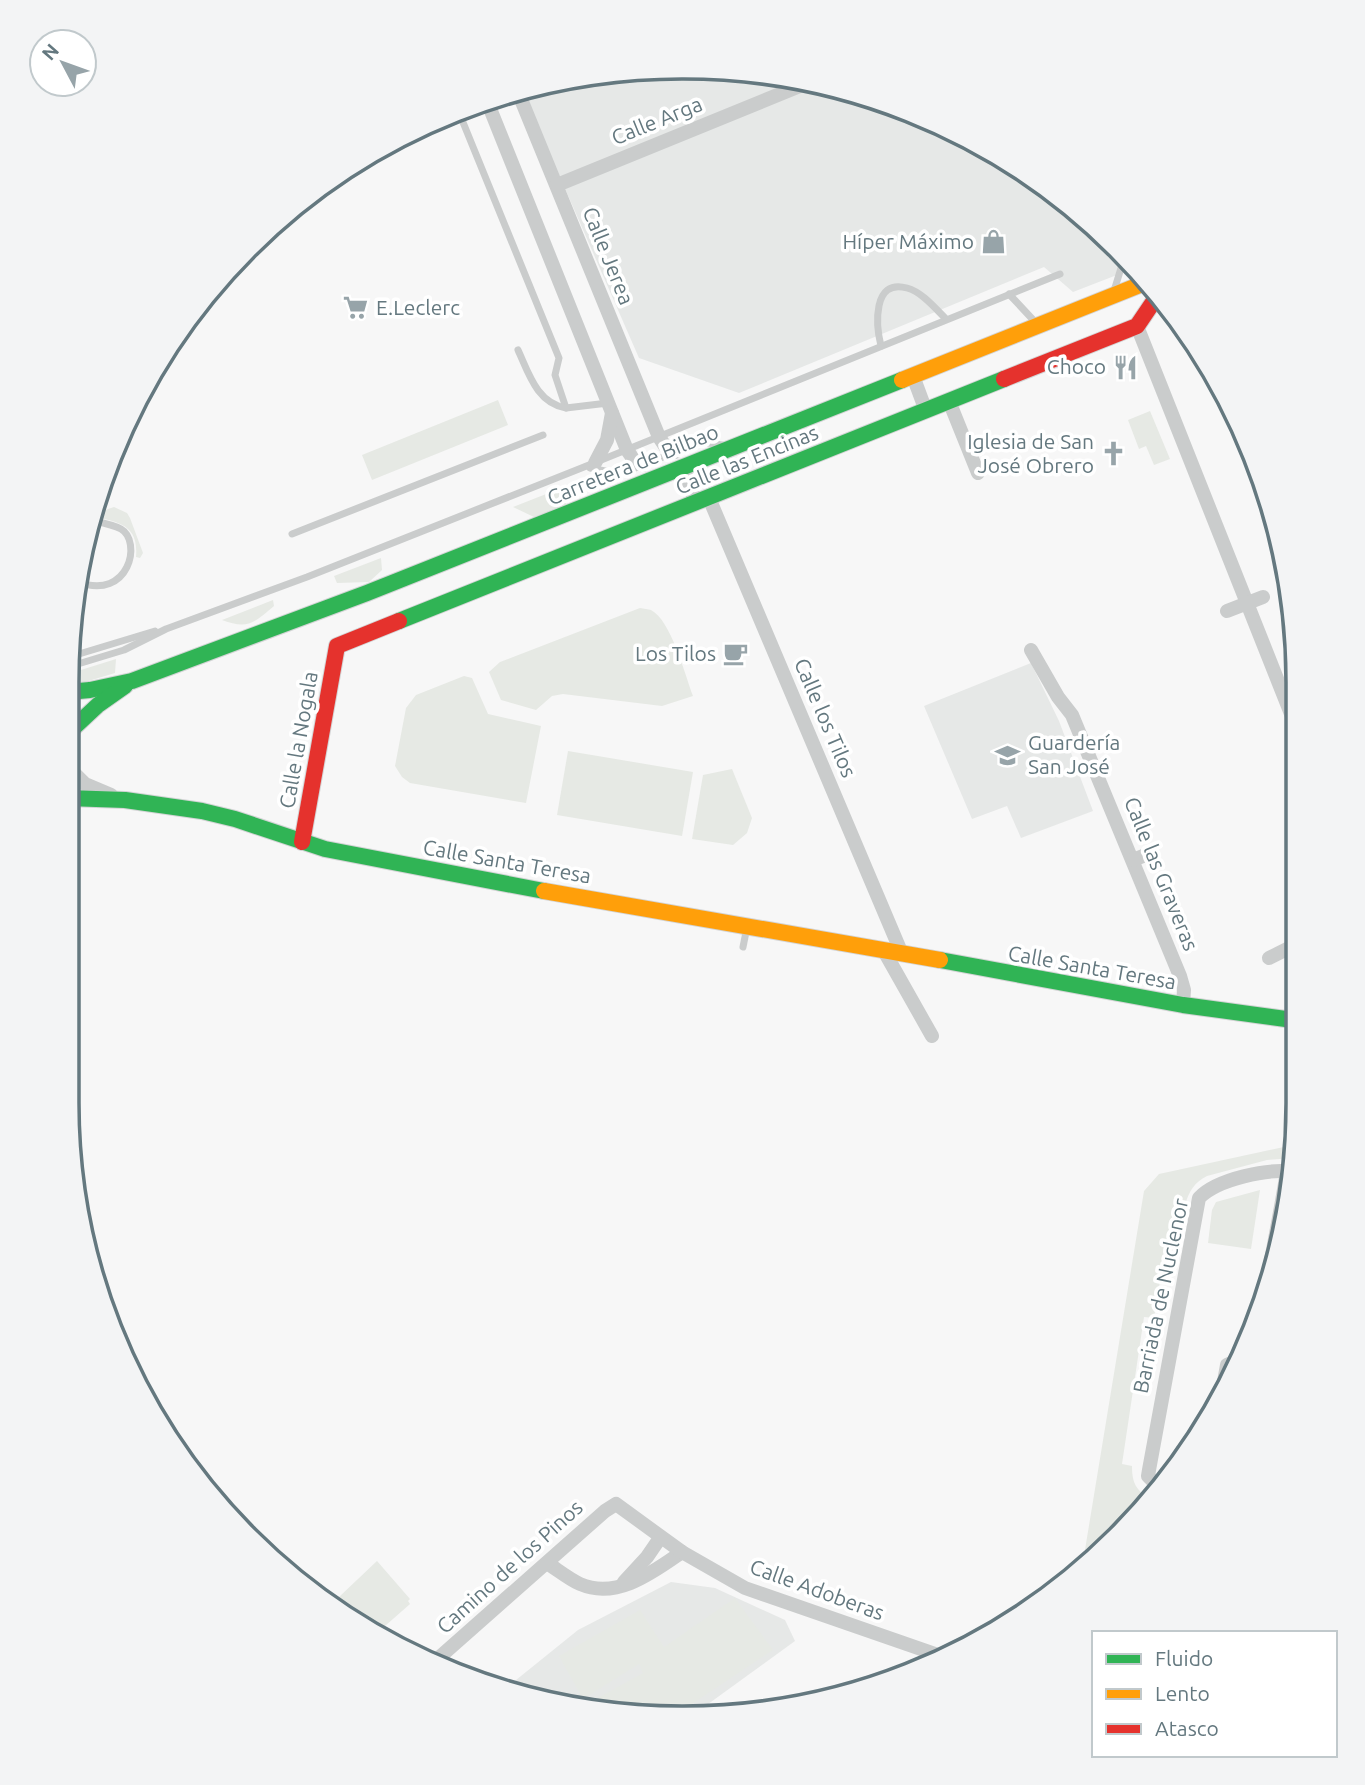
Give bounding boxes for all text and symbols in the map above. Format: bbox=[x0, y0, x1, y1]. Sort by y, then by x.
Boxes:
north arrow bbox=[28, 28, 98, 98]
text: N bbox=[37, 39, 63, 64]
street label: Calle Arga bbox=[608, 91, 705, 149]
street label: Calle Jerea bbox=[578, 203, 639, 308]
shop icon: Híper Máximo bbox=[980, 228, 1008, 256]
place label: Híper Máximo bbox=[842, 229, 974, 253]
supermarket icon: E.Leclerc bbox=[342, 294, 370, 322]
place label: E.Leclerc bbox=[376, 295, 460, 319]
restaurant icon: Choco bbox=[1112, 353, 1140, 381]
place label: Choco bbox=[1047, 354, 1106, 378]
street label: Carretera de Bilbao bbox=[544, 419, 722, 509]
street label: Calle las Encinas bbox=[672, 419, 822, 499]
place label: Iglesia de San José Obrero bbox=[967, 429, 1094, 477]
church icon: Iglesia de San José Obrero bbox=[1100, 440, 1128, 468]
cafe icon: Los Tilos bbox=[722, 640, 750, 668]
place label: Los Tilos bbox=[635, 641, 716, 665]
street label: Calle los Tilos bbox=[790, 654, 862, 781]
street label: Calle la Nogala bbox=[274, 669, 322, 810]
place label: Guardería San José bbox=[1028, 730, 1120, 778]
school or university icon: Guardería San José bbox=[994, 741, 1022, 769]
street label: Calle las Graveras bbox=[1120, 793, 1204, 954]
street label: Calle Santa Teresa bbox=[421, 834, 593, 888]
street label: Calle Santa Teresa bbox=[1006, 940, 1178, 994]
street label: Barriada de Nuclenor bbox=[1128, 1196, 1192, 1395]
street label: Camino de los Pinos bbox=[432, 1495, 587, 1638]
street label: Calle Adoberas bbox=[747, 1554, 888, 1624]
legend bbox=[1092, 1631, 1337, 1757]
text: Fluido bbox=[1155, 1646, 1213, 1670]
text: Lento bbox=[1155, 1681, 1210, 1705]
text: Atasco bbox=[1155, 1716, 1219, 1740]

